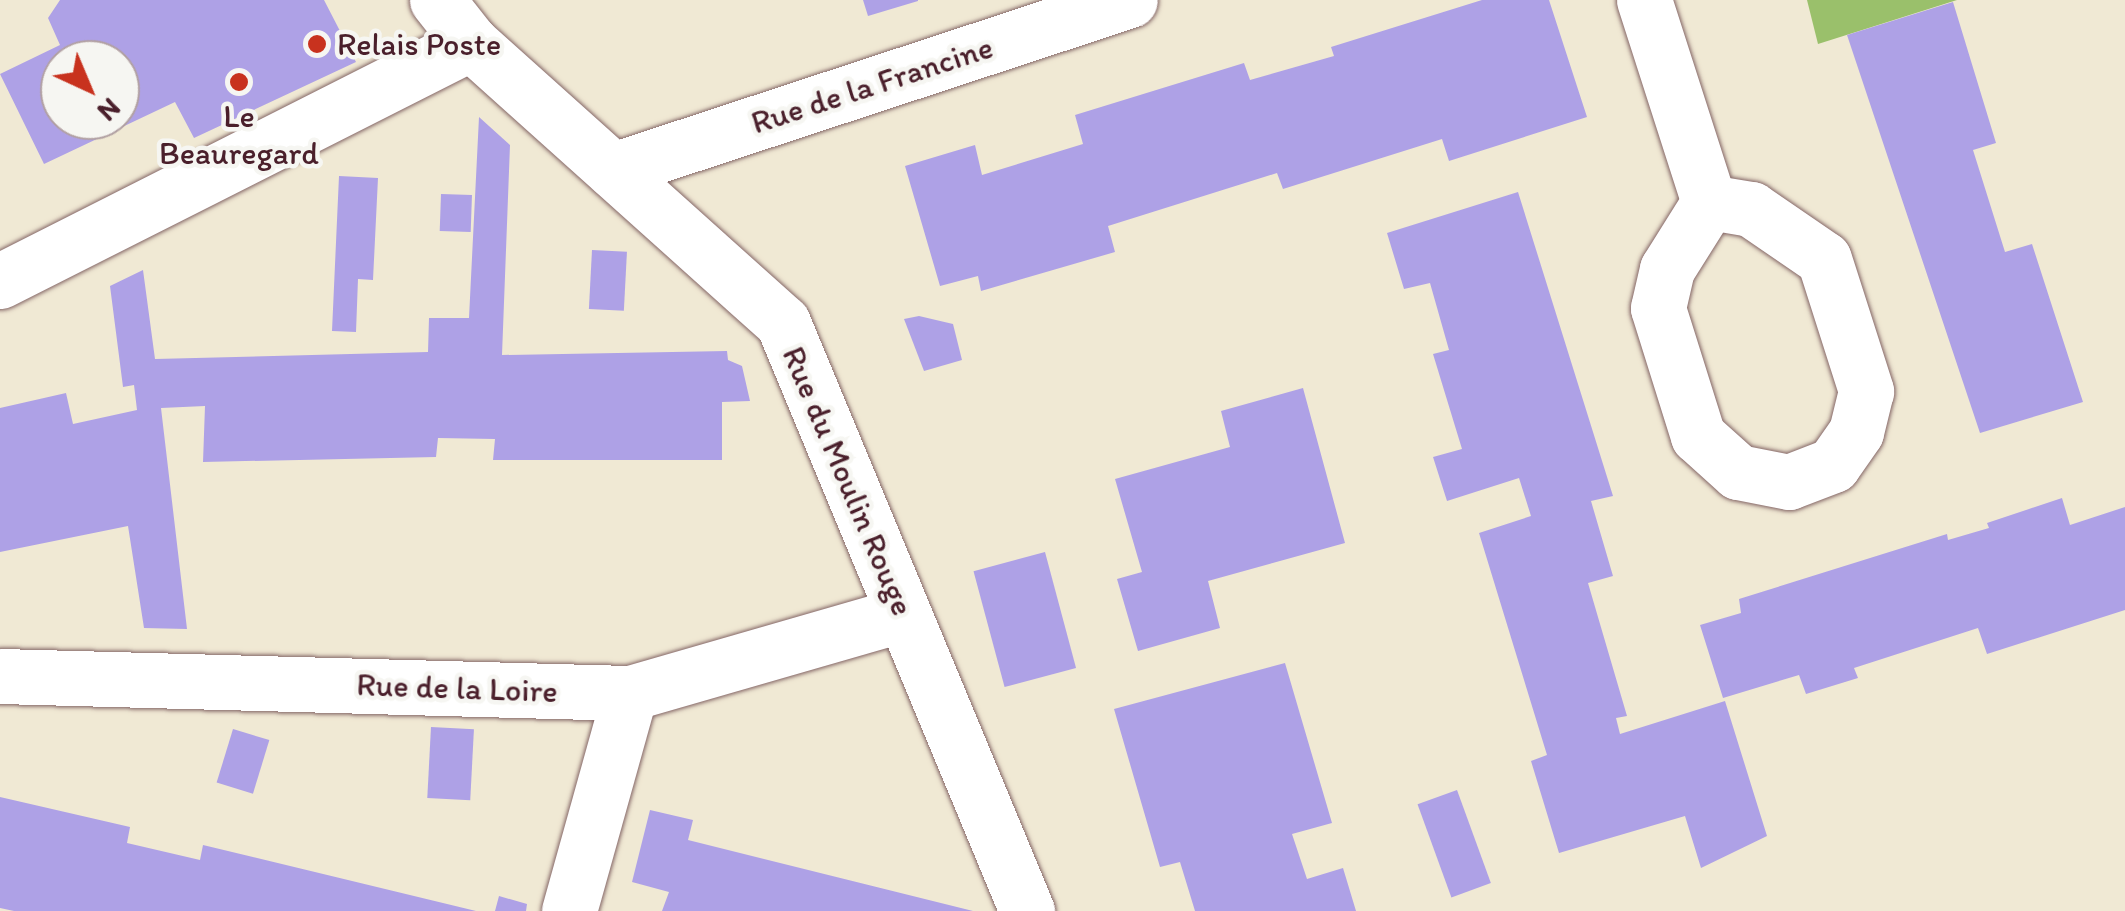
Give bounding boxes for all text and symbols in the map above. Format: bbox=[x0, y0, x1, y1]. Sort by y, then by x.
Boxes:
place label: Relais Poste bbox=[337, 25, 501, 63]
street label: Rue de la Francine bbox=[746, 28, 998, 142]
marker: Relais Poste bbox=[306, 33, 328, 55]
north arrow bbox=[40, 40, 140, 140]
marker: Le Beauregard bbox=[228, 71, 250, 93]
text: N bbox=[91, 91, 128, 129]
place label: Le Beauregard bbox=[159, 98, 319, 173]
street label: Rue du Moulin Rouge bbox=[774, 341, 922, 621]
street label: Rue de la Loire bbox=[356, 665, 558, 711]

